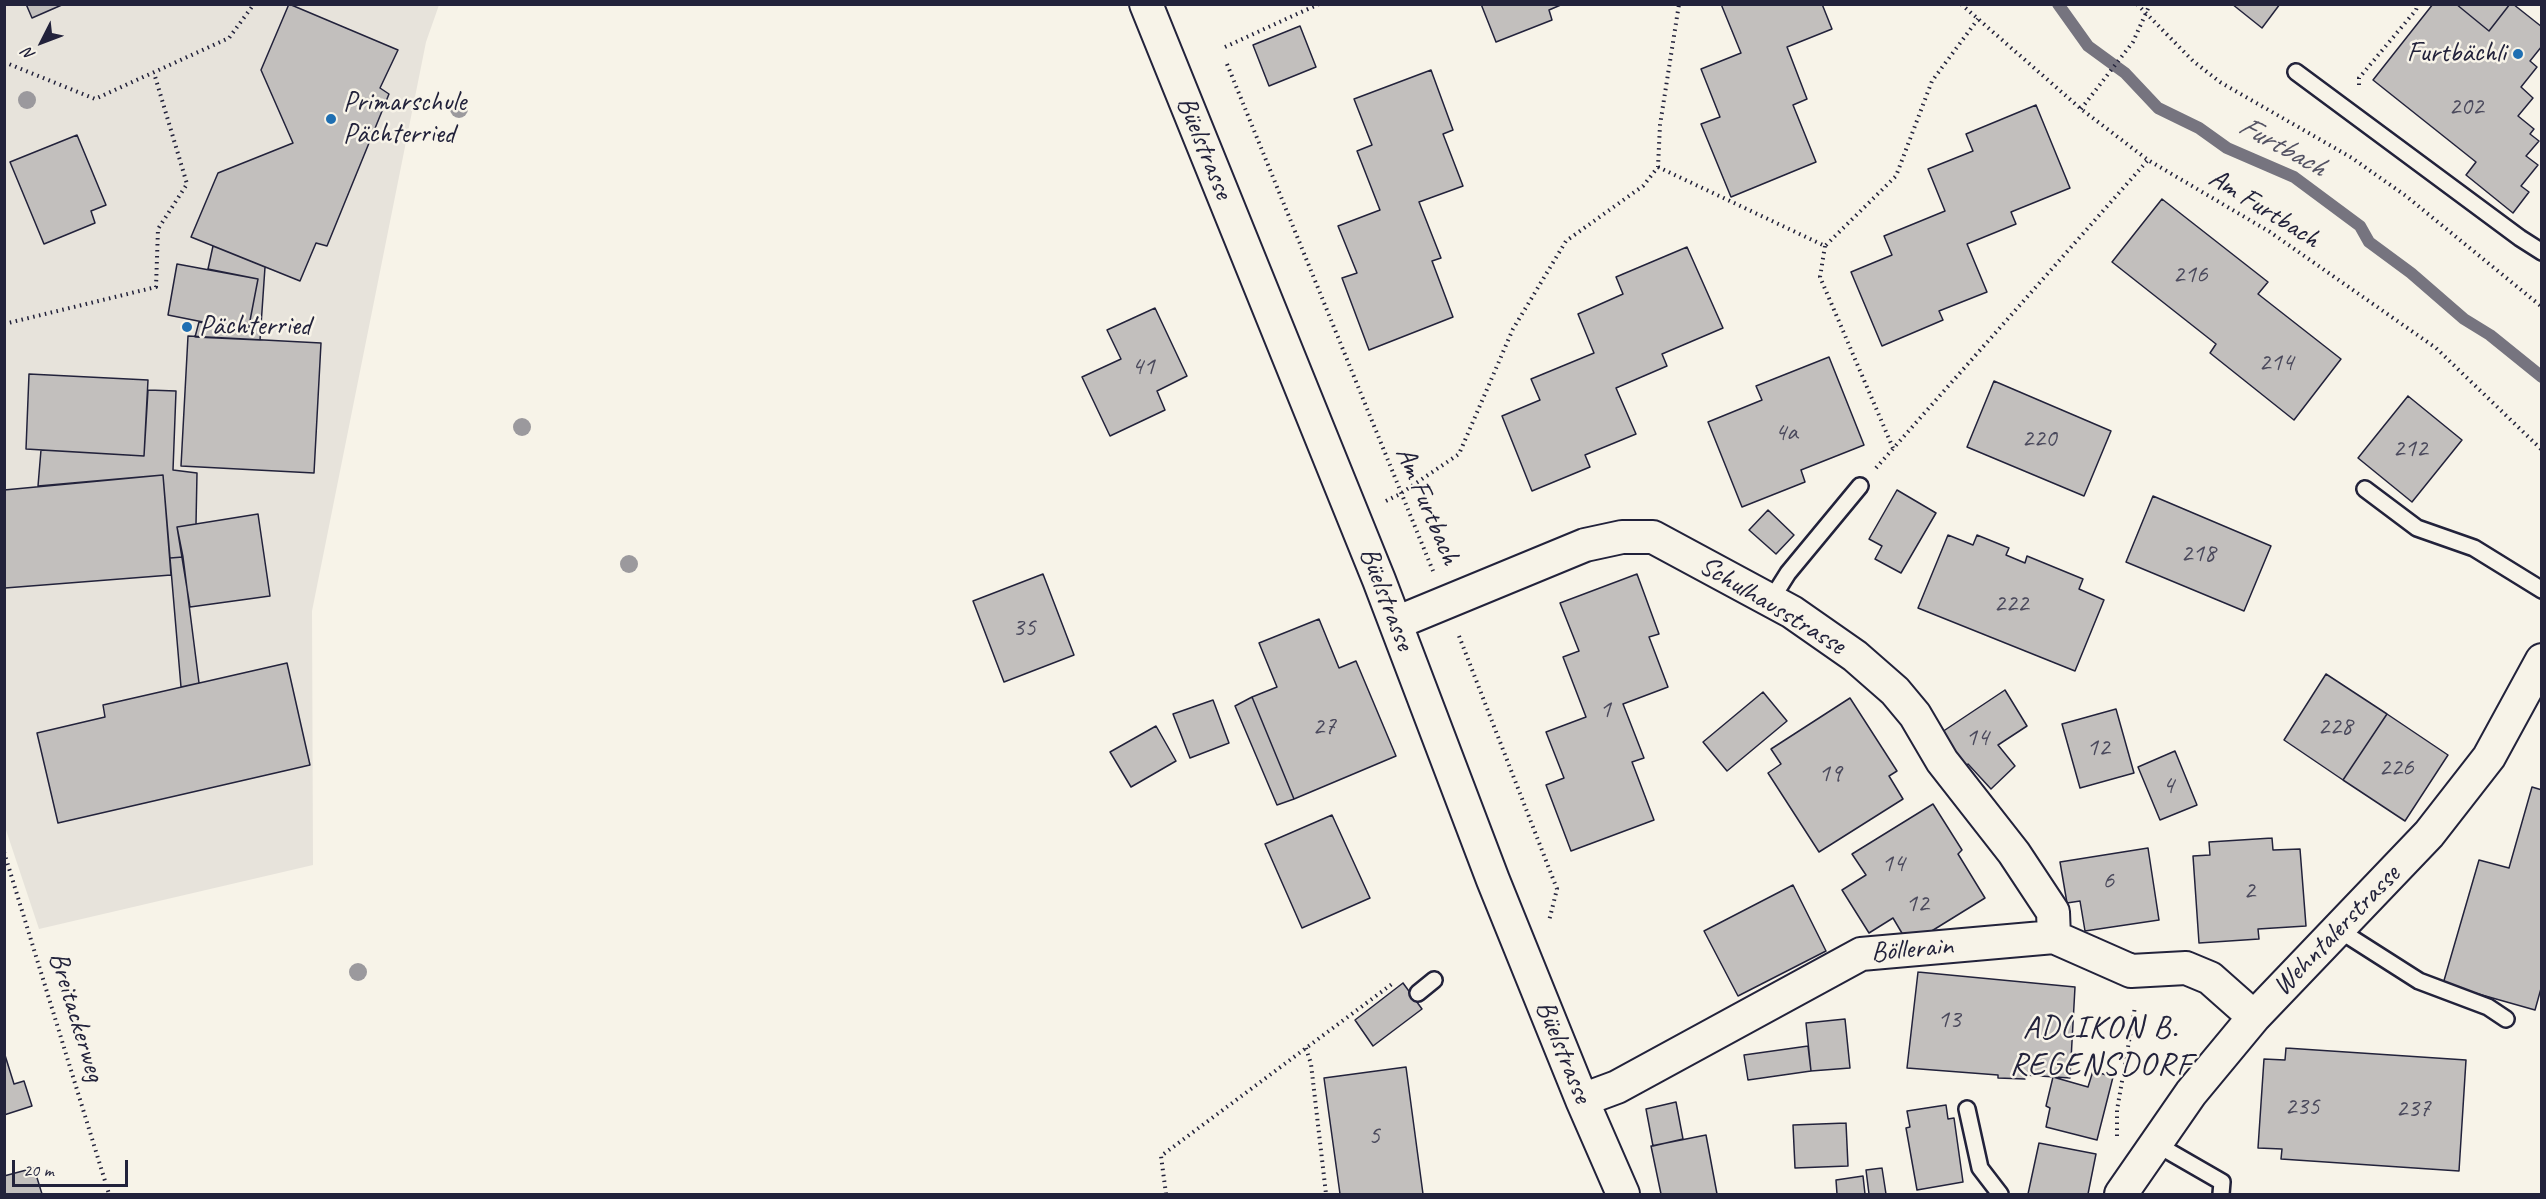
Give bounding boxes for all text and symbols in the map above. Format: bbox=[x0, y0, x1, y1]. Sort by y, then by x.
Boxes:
north arrow bbox=[12, 12, 72, 72]
place label: Furtbächli bbox=[2407, 37, 2506, 71]
text: N bbox=[18, 44, 39, 64]
marker: Furtbächli bbox=[2511, 47, 2525, 61]
place label: Primarschule Pächterried bbox=[343, 86, 466, 152]
house number: 202 bbox=[2448, 91, 2484, 123]
street label: Büelstrasse bbox=[1168, 92, 1240, 204]
water label: Furtbach bbox=[2232, 108, 2332, 186]
marker: Primarschule Pächterried bbox=[324, 112, 338, 126]
street label: Am Furtbach bbox=[2202, 162, 2326, 256]
house number: 216 bbox=[2172, 259, 2208, 291]
place label: Pächterried bbox=[199, 310, 311, 344]
marker: Pächterried bbox=[180, 320, 194, 334]
house number: 214 bbox=[2258, 347, 2294, 379]
house number: 41 bbox=[1131, 351, 1155, 383]
house number: 4a bbox=[1774, 417, 1798, 449]
house number: 220 bbox=[2021, 423, 2057, 455]
house number: 212 bbox=[2392, 433, 2428, 465]
street label: Am Furtbach bbox=[1387, 442, 1467, 570]
house number: 218 bbox=[2180, 538, 2216, 570]
street label: Büelstrasse bbox=[1351, 543, 1421, 655]
street label: Schulhausstrasse bbox=[1693, 549, 1851, 663]
house number: 222 bbox=[1993, 588, 2029, 620]
house number: 35 bbox=[1012, 612, 1036, 644]
house number: 1 bbox=[1599, 694, 1611, 726]
house number: 27 bbox=[1312, 711, 1336, 743]
house number: 228 bbox=[2317, 711, 2353, 743]
house number: 14 bbox=[1965, 722, 1989, 754]
house number: 12 bbox=[2086, 732, 2110, 764]
house number: 226 bbox=[2378, 752, 2414, 784]
house number: 19 bbox=[1818, 758, 1842, 790]
house number: 4 bbox=[2162, 770, 2174, 802]
house number: 14 bbox=[1881, 848, 1905, 880]
street label: Wehntalerstrasse bbox=[2266, 859, 2408, 1003]
house number: 6 bbox=[2102, 865, 2114, 897]
house number: 2 bbox=[2243, 875, 2255, 907]
house number: 12 bbox=[1905, 888, 1929, 920]
street label: Böllerain bbox=[1870, 930, 1954, 970]
street label: Breitackerweg bbox=[40, 948, 112, 1086]
street label: Büelstrasse bbox=[1527, 996, 1599, 1108]
house number: 13 bbox=[1937, 1004, 1961, 1036]
district label: ADLIKON B. REGENSDORF bbox=[2010, 1010, 2192, 1085]
house number: 235 bbox=[2284, 1091, 2320, 1123]
house number: 237 bbox=[2395, 1093, 2431, 1125]
house number: 5 bbox=[1368, 1120, 1380, 1152]
scale bar bbox=[15, 1148, 130, 1186]
text: 20 m bbox=[23, 1159, 54, 1181]

